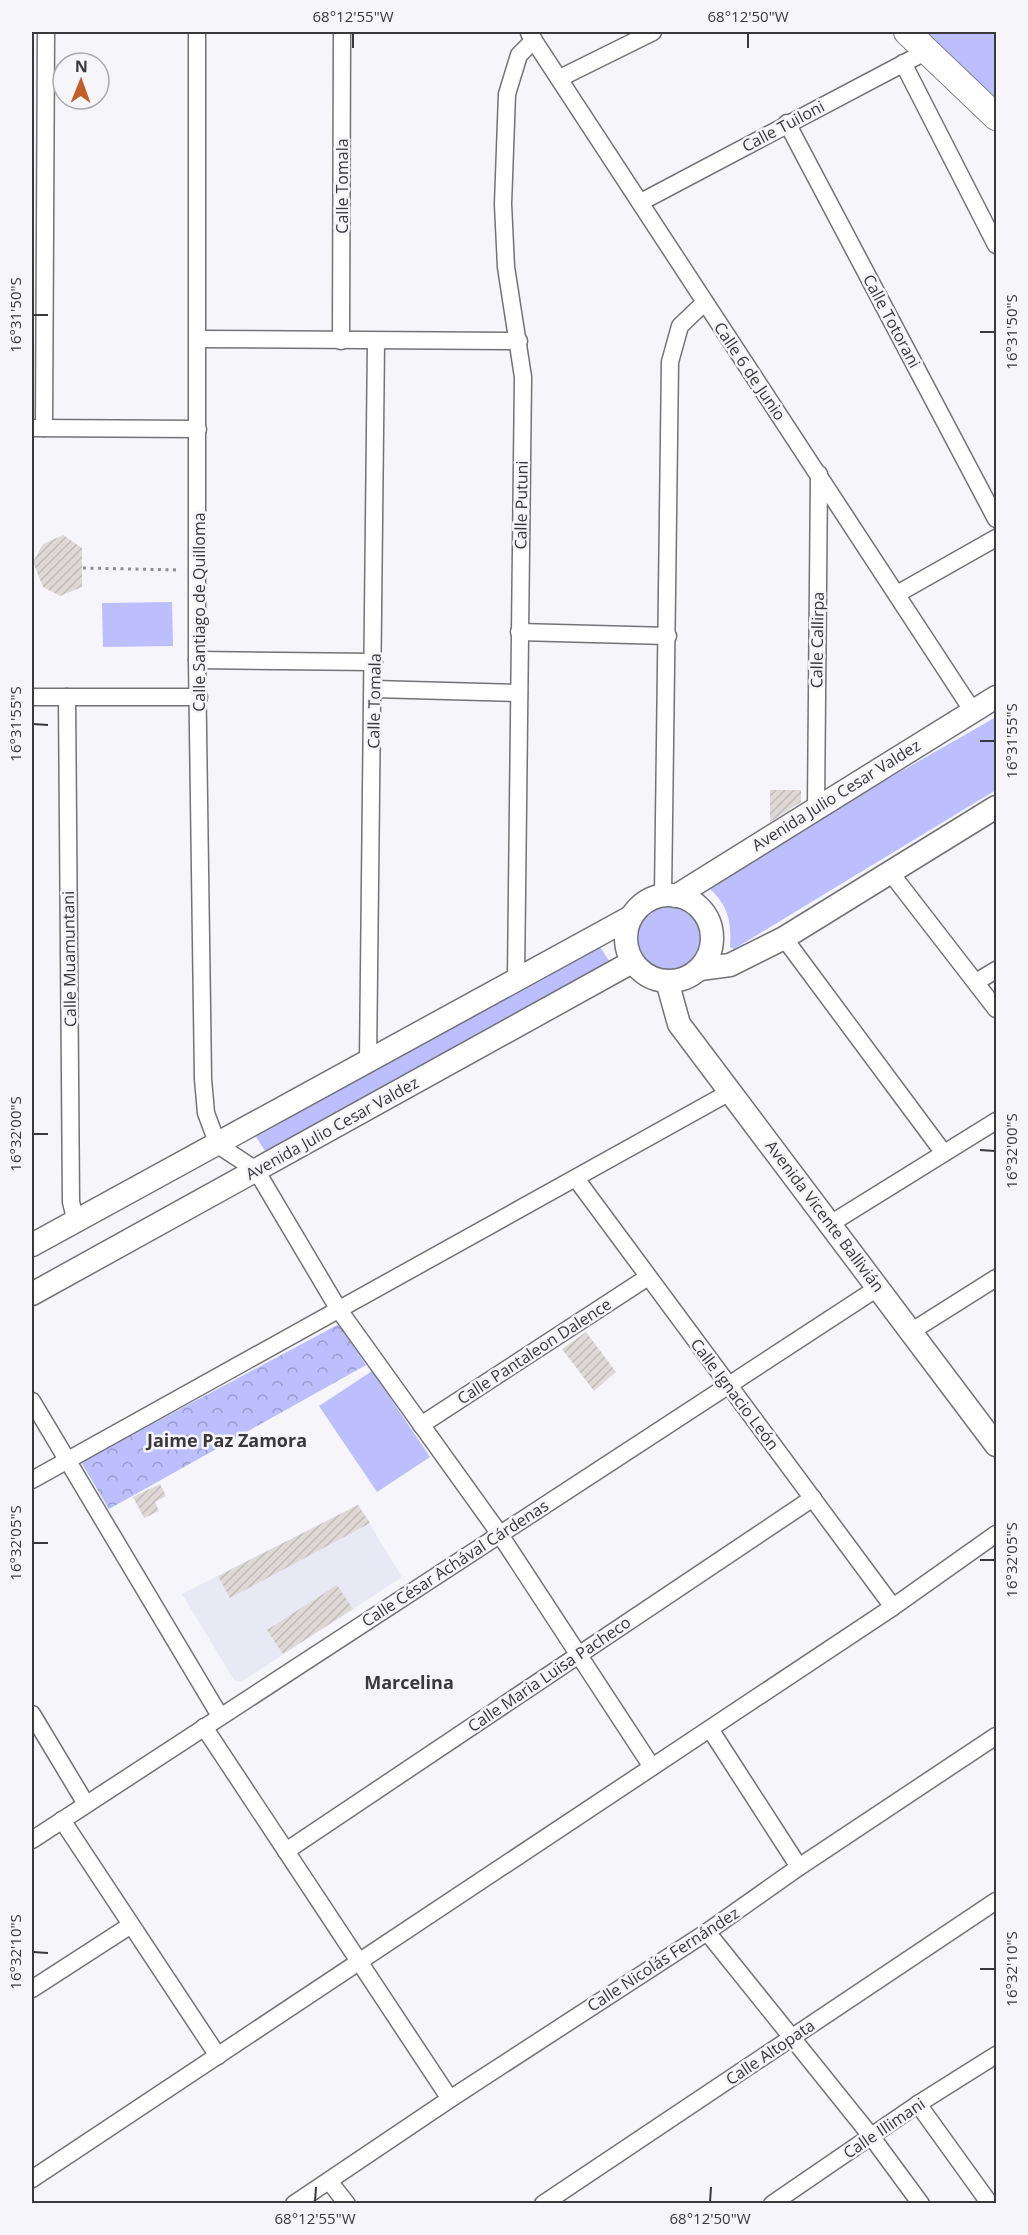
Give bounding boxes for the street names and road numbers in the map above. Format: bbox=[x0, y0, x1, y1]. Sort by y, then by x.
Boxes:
street label: Calle Tuiloni bbox=[738, 95, 828, 157]
street label: Calle Tomala bbox=[331, 138, 353, 234]
street label: Calle Totorani bbox=[858, 270, 926, 372]
street label: Calle 6 de Junio bbox=[709, 318, 791, 424]
street label: Calle Putuni bbox=[509, 460, 533, 550]
street label: Calle Santiago de Quilloma bbox=[188, 512, 210, 712]
street label: Calle Callirpa bbox=[805, 592, 829, 688]
street label: Calle Tomala bbox=[362, 653, 386, 749]
street label: Avenida Julio Cesar Valdez bbox=[748, 734, 924, 856]
street label: Calle Muamuntani bbox=[57, 891, 81, 1027]
street label: Avenida Julio Cesar Valdez bbox=[241, 1071, 423, 1185]
street label: Avenida Vicente Ballivián bbox=[761, 1136, 889, 1296]
street label: Calle Pantaleon Dalence bbox=[453, 1293, 615, 1409]
street label: Calle Ignacio León bbox=[686, 1334, 784, 1454]
street label: Calle César Achával Cárdenas bbox=[357, 1494, 553, 1632]
street label: Calle Maria Luisa Pacheco bbox=[463, 1611, 635, 1737]
street label: Calle Nicolás Fernández bbox=[583, 1902, 743, 2016]
street label: Calle Altopata bbox=[721, 2014, 819, 2090]
street label: Calle Illimani bbox=[839, 2093, 929, 2163]

